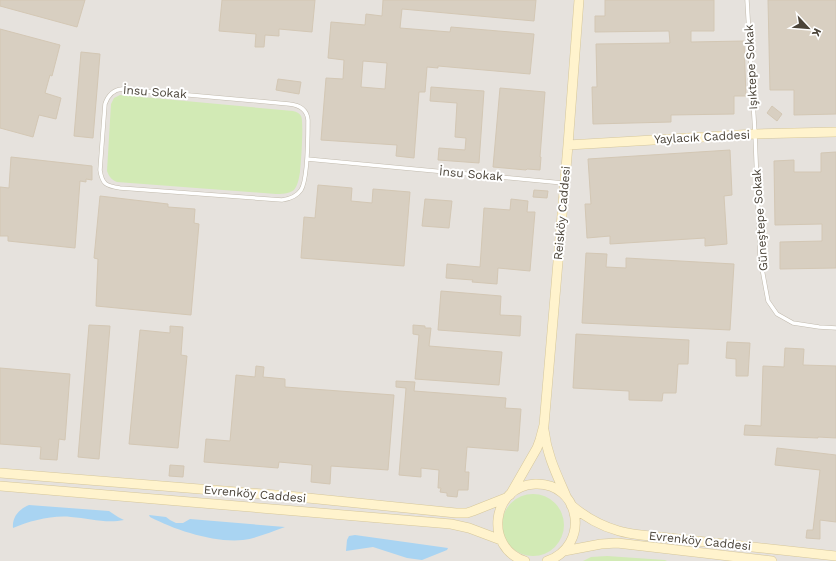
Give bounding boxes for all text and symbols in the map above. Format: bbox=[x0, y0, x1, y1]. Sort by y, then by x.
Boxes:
north arrow bbox=[788, 8, 828, 48]
street label: Işıktepe Sokak bbox=[742, 24, 760, 110]
text: K bbox=[809, 26, 824, 39]
street label: İnsu Sokak bbox=[123, 83, 188, 101]
street label: Yaylacık Caddesi bbox=[654, 127, 750, 147]
street label: İnsu Sokak bbox=[439, 164, 504, 184]
street label: Reisköy Caddesi bbox=[551, 165, 573, 261]
street label: Güneştepe Sokak bbox=[749, 168, 771, 272]
street label: Evrenköy Caddesi bbox=[203, 483, 307, 505]
street label: Evrenköy Caddesi bbox=[648, 529, 752, 553]

